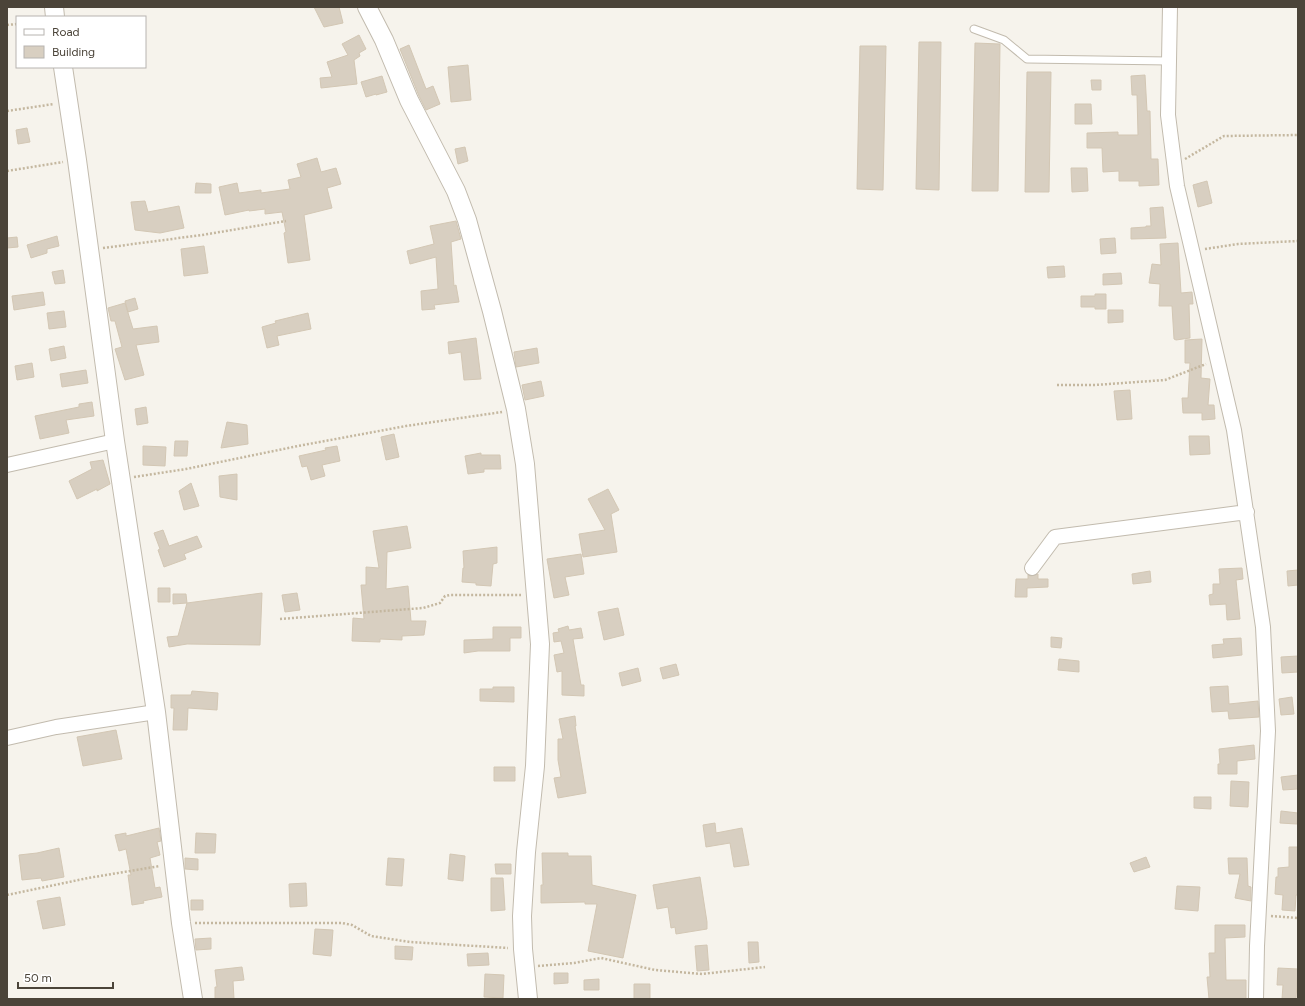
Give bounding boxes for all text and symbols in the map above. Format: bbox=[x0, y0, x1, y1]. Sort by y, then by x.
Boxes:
legend bbox=[16, 16, 146, 68]
text: Road bbox=[52, 25, 80, 39]
text: Building bbox=[52, 45, 95, 59]
scale bar bbox=[18, 964, 113, 990]
text: 50 m bbox=[24, 971, 52, 985]

